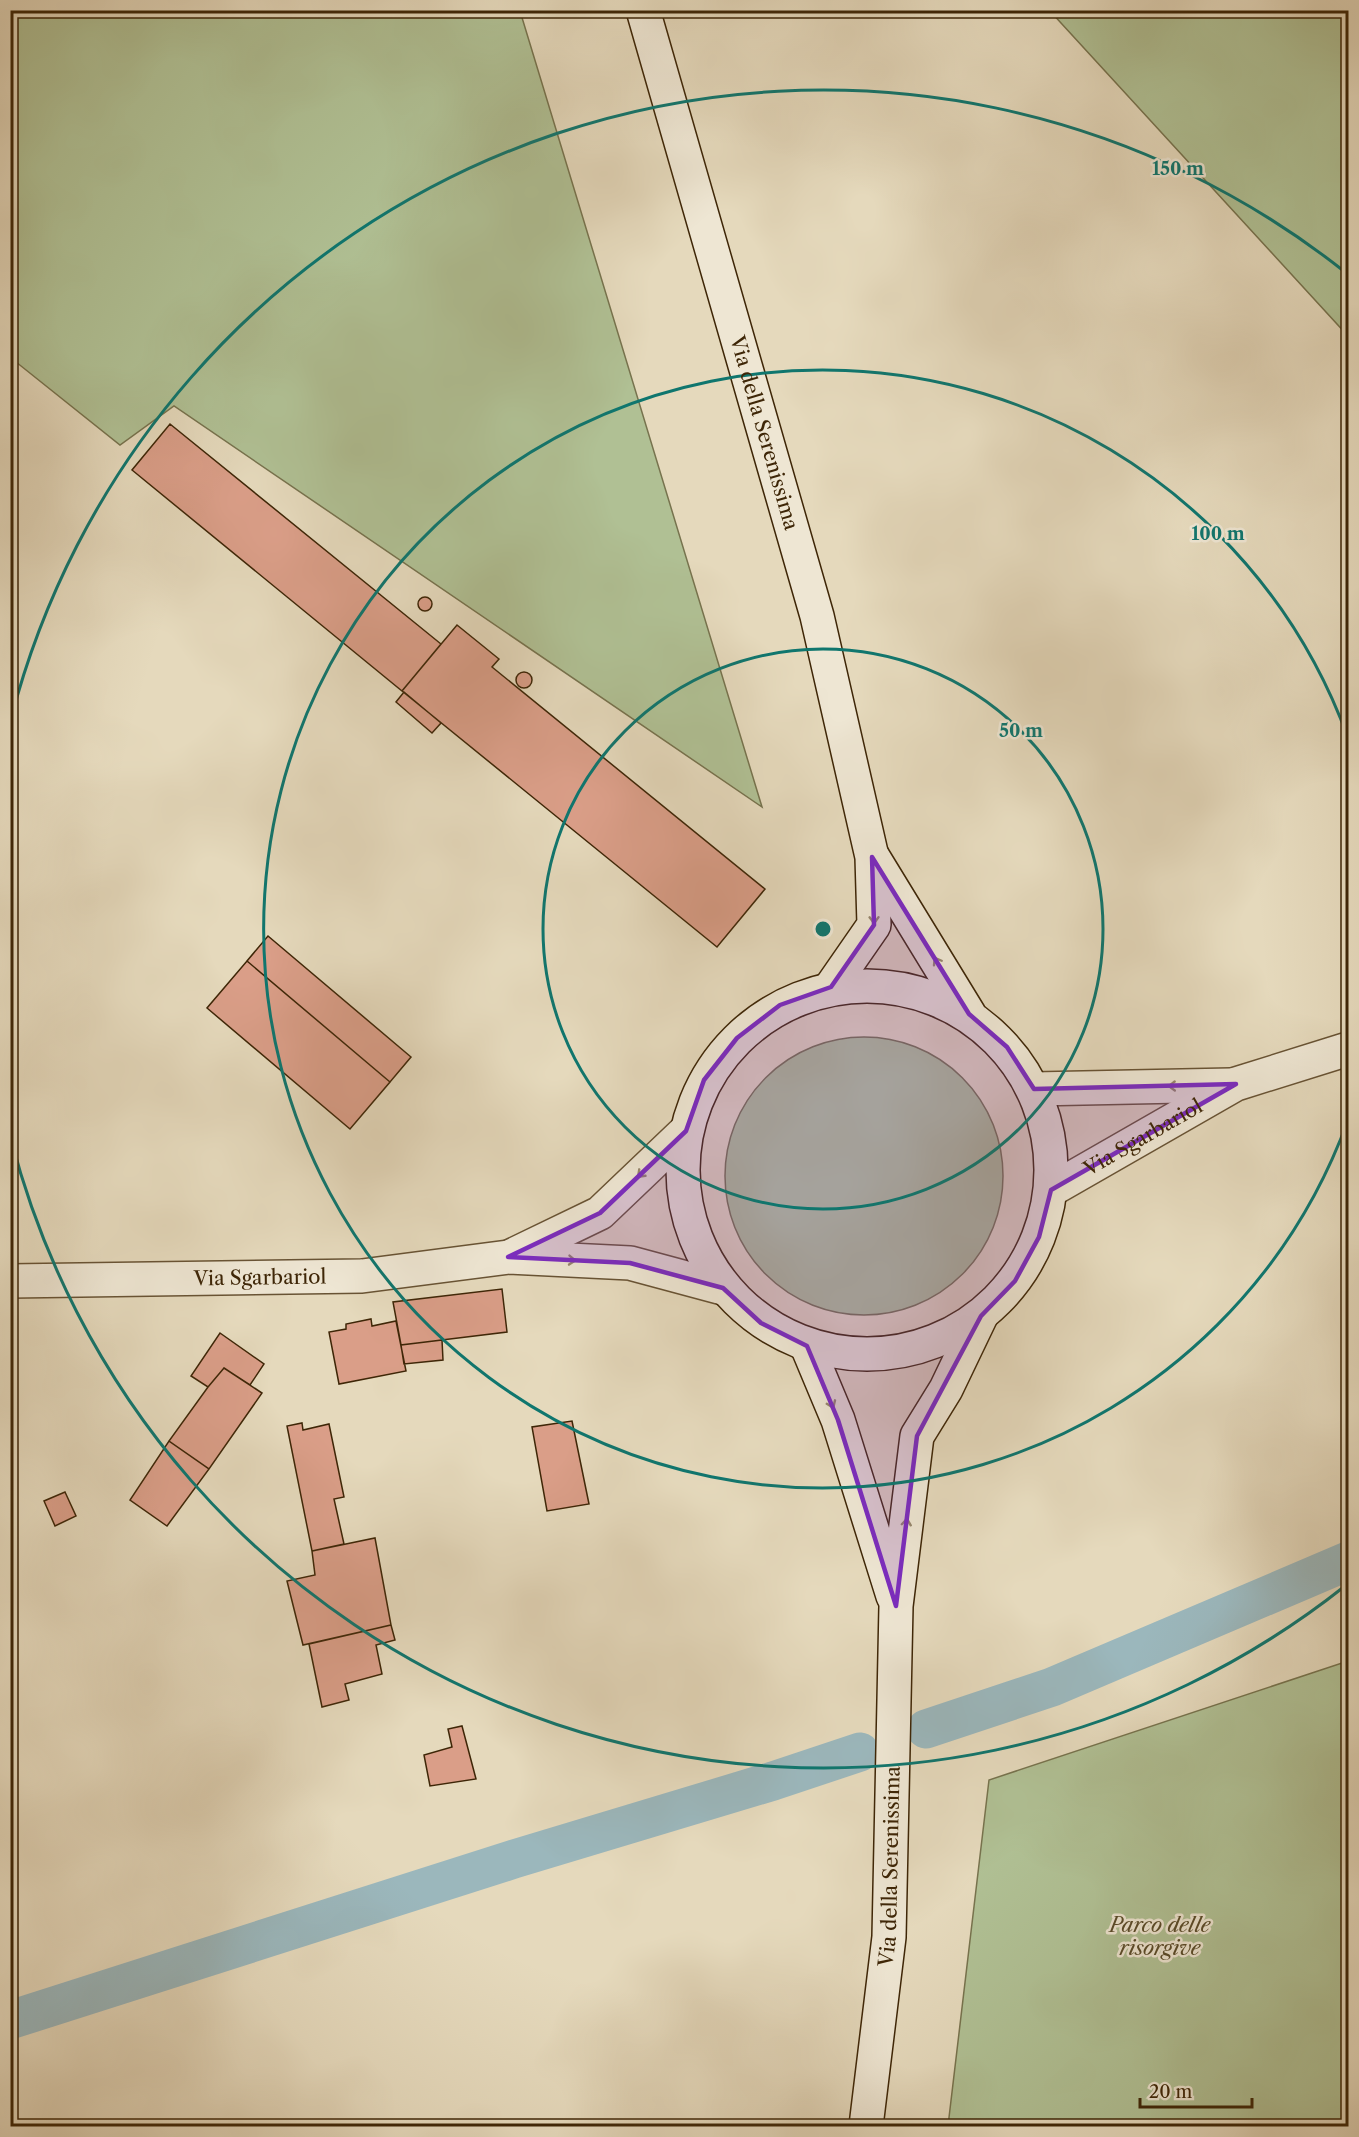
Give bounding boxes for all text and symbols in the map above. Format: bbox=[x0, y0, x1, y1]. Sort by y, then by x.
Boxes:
text: 150 m bbox=[1152, 158, 1204, 180]
street label: Via della Serenissima bbox=[725, 332, 804, 533]
text: 100 m bbox=[1191, 523, 1245, 545]
text: 50 m bbox=[999, 720, 1043, 742]
one-way arrow bbox=[868, 905, 880, 924]
centre of rings bbox=[813, 919, 833, 939]
one-way arrow bbox=[932, 957, 944, 974]
one-way arrow bbox=[1168, 1080, 1188, 1092]
street label: Via Sgarbariol bbox=[1079, 1094, 1207, 1181]
one-way arrow bbox=[636, 1164, 651, 1179]
one-way arrow bbox=[556, 1254, 576, 1265]
street label: Via Sgarbariol bbox=[192, 1265, 327, 1290]
one-way arrow bbox=[825, 1390, 836, 1408]
one-way arrow bbox=[900, 1518, 911, 1537]
street label: Via della Serenissima bbox=[873, 1765, 905, 1969]
park label: Parco delle risorgive bbox=[1108, 1913, 1212, 1960]
scale bar bbox=[1140, 2071, 1252, 2109]
text: 20 m bbox=[1149, 2081, 1193, 2103]

